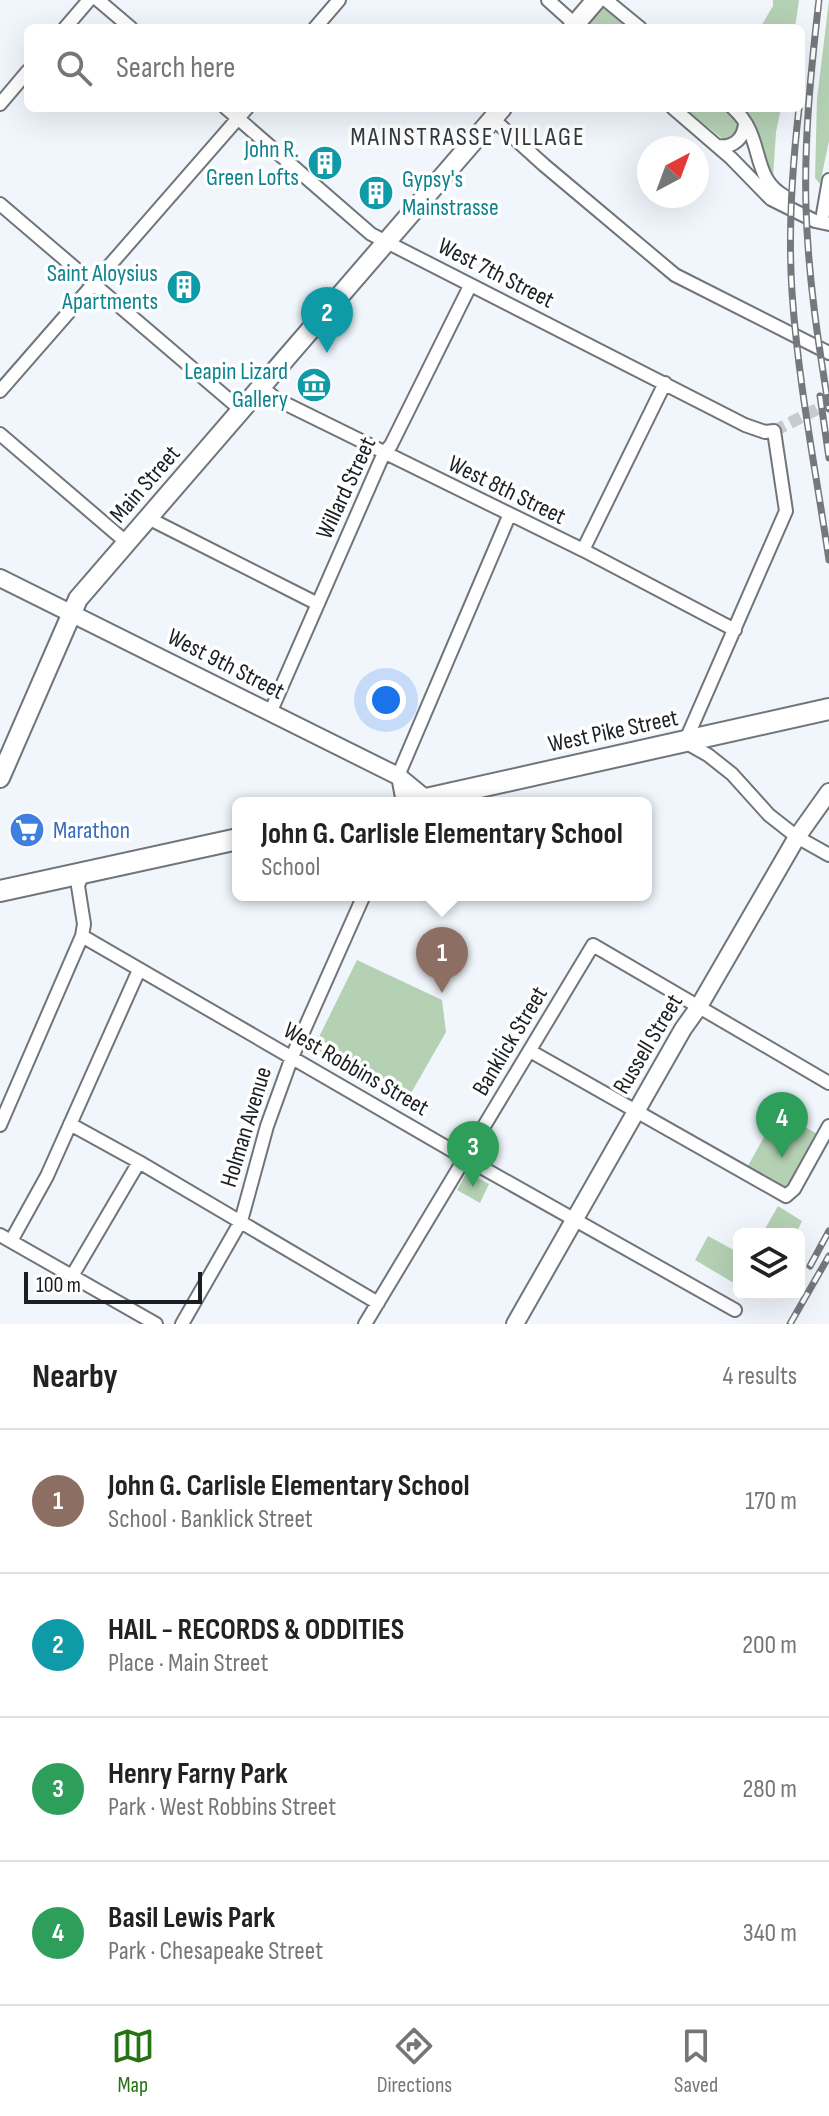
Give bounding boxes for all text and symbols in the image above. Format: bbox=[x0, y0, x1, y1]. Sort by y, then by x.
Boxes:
search box bbox=[24, 24, 805, 112]
icon: search bbox=[52, 46, 96, 90]
text: Search here bbox=[116, 50, 235, 86]
district label: MAINSTRASSE VILLAGE bbox=[350, 122, 586, 153]
place label: John R. Green Lofts bbox=[206, 135, 299, 192]
north arrow bbox=[637, 136, 709, 208]
building icon: John R. Green Lofts bbox=[306, 144, 344, 182]
place label: Gypsy's Mainstrasse bbox=[402, 165, 499, 222]
building icon: Gypsy's Mainstrasse bbox=[357, 174, 395, 212]
street label: West 7th Street bbox=[433, 231, 559, 315]
place label: Saint Aloysius Apartments bbox=[47, 259, 158, 316]
building icon: Saint Aloysius Apartments bbox=[165, 268, 203, 306]
pin: 2 bbox=[301, 287, 353, 353]
place label: Leapin Lizard Gallery bbox=[184, 357, 288, 414]
museum icon: Leapin Lizard Gallery bbox=[295, 366, 333, 404]
street label: Willard Street bbox=[310, 432, 382, 544]
street label: Main Street bbox=[104, 440, 186, 528]
street label: West 8th Street bbox=[443, 449, 571, 531]
street label: West 9th Street bbox=[163, 622, 289, 706]
your location bbox=[366, 680, 406, 720]
street label: West Pike Street bbox=[545, 703, 681, 759]
popup bbox=[232, 797, 652, 901]
supermarket icon: Marathon bbox=[8, 811, 46, 849]
place label: Marathon bbox=[53, 816, 130, 845]
text: John G. Carlisle Elementary School bbox=[261, 816, 623, 852]
text: School bbox=[261, 852, 320, 883]
pin: 1 bbox=[416, 927, 468, 993]
street label: Banklick Street bbox=[466, 981, 554, 1101]
street label: Russell Street bbox=[607, 989, 689, 1099]
street label: West Robbins Street bbox=[278, 1016, 434, 1122]
street label: Holman Avenue bbox=[214, 1063, 278, 1191]
pin: 4 bbox=[756, 1092, 808, 1158]
pin: 3 bbox=[447, 1121, 499, 1187]
map controls bbox=[733, 1228, 805, 1300]
button: layers bbox=[733, 1228, 805, 1300]
scale bar bbox=[24, 1268, 202, 1304]
text: 100 m bbox=[36, 1272, 81, 1299]
text: Nearby bbox=[32, 1356, 118, 1397]
text: 4 results bbox=[722, 1361, 797, 1392]
text: John G. Carlisle Elementary School bbox=[108, 1468, 470, 1504]
text: 1 bbox=[53, 1486, 63, 1517]
text: 170 m bbox=[745, 1486, 797, 1517]
text: School · Banklick Street bbox=[108, 1504, 313, 1535]
text: HAIL - RECORDS & ODDITIES bbox=[108, 1612, 404, 1648]
text: 2 bbox=[52, 1630, 64, 1661]
text: 200 m bbox=[742, 1630, 797, 1661]
text: Place · Main Street bbox=[108, 1648, 268, 1679]
text: Henry Farny Park bbox=[108, 1756, 288, 1792]
text: 3 bbox=[52, 1774, 64, 1805]
text: 280 m bbox=[742, 1774, 797, 1805]
text: Park · West Robbins Street bbox=[108, 1792, 336, 1823]
text: Basil Lewis Park bbox=[108, 1900, 275, 1936]
text: 4 bbox=[52, 1918, 64, 1949]
text: 340 m bbox=[743, 1918, 797, 1949]
text: Park · Chesapeake Street bbox=[108, 1936, 323, 1967]
tab: Map bbox=[111, 2024, 155, 2099]
tab: Directions bbox=[377, 2024, 452, 2099]
tab: Saved bbox=[674, 2024, 718, 2099]

